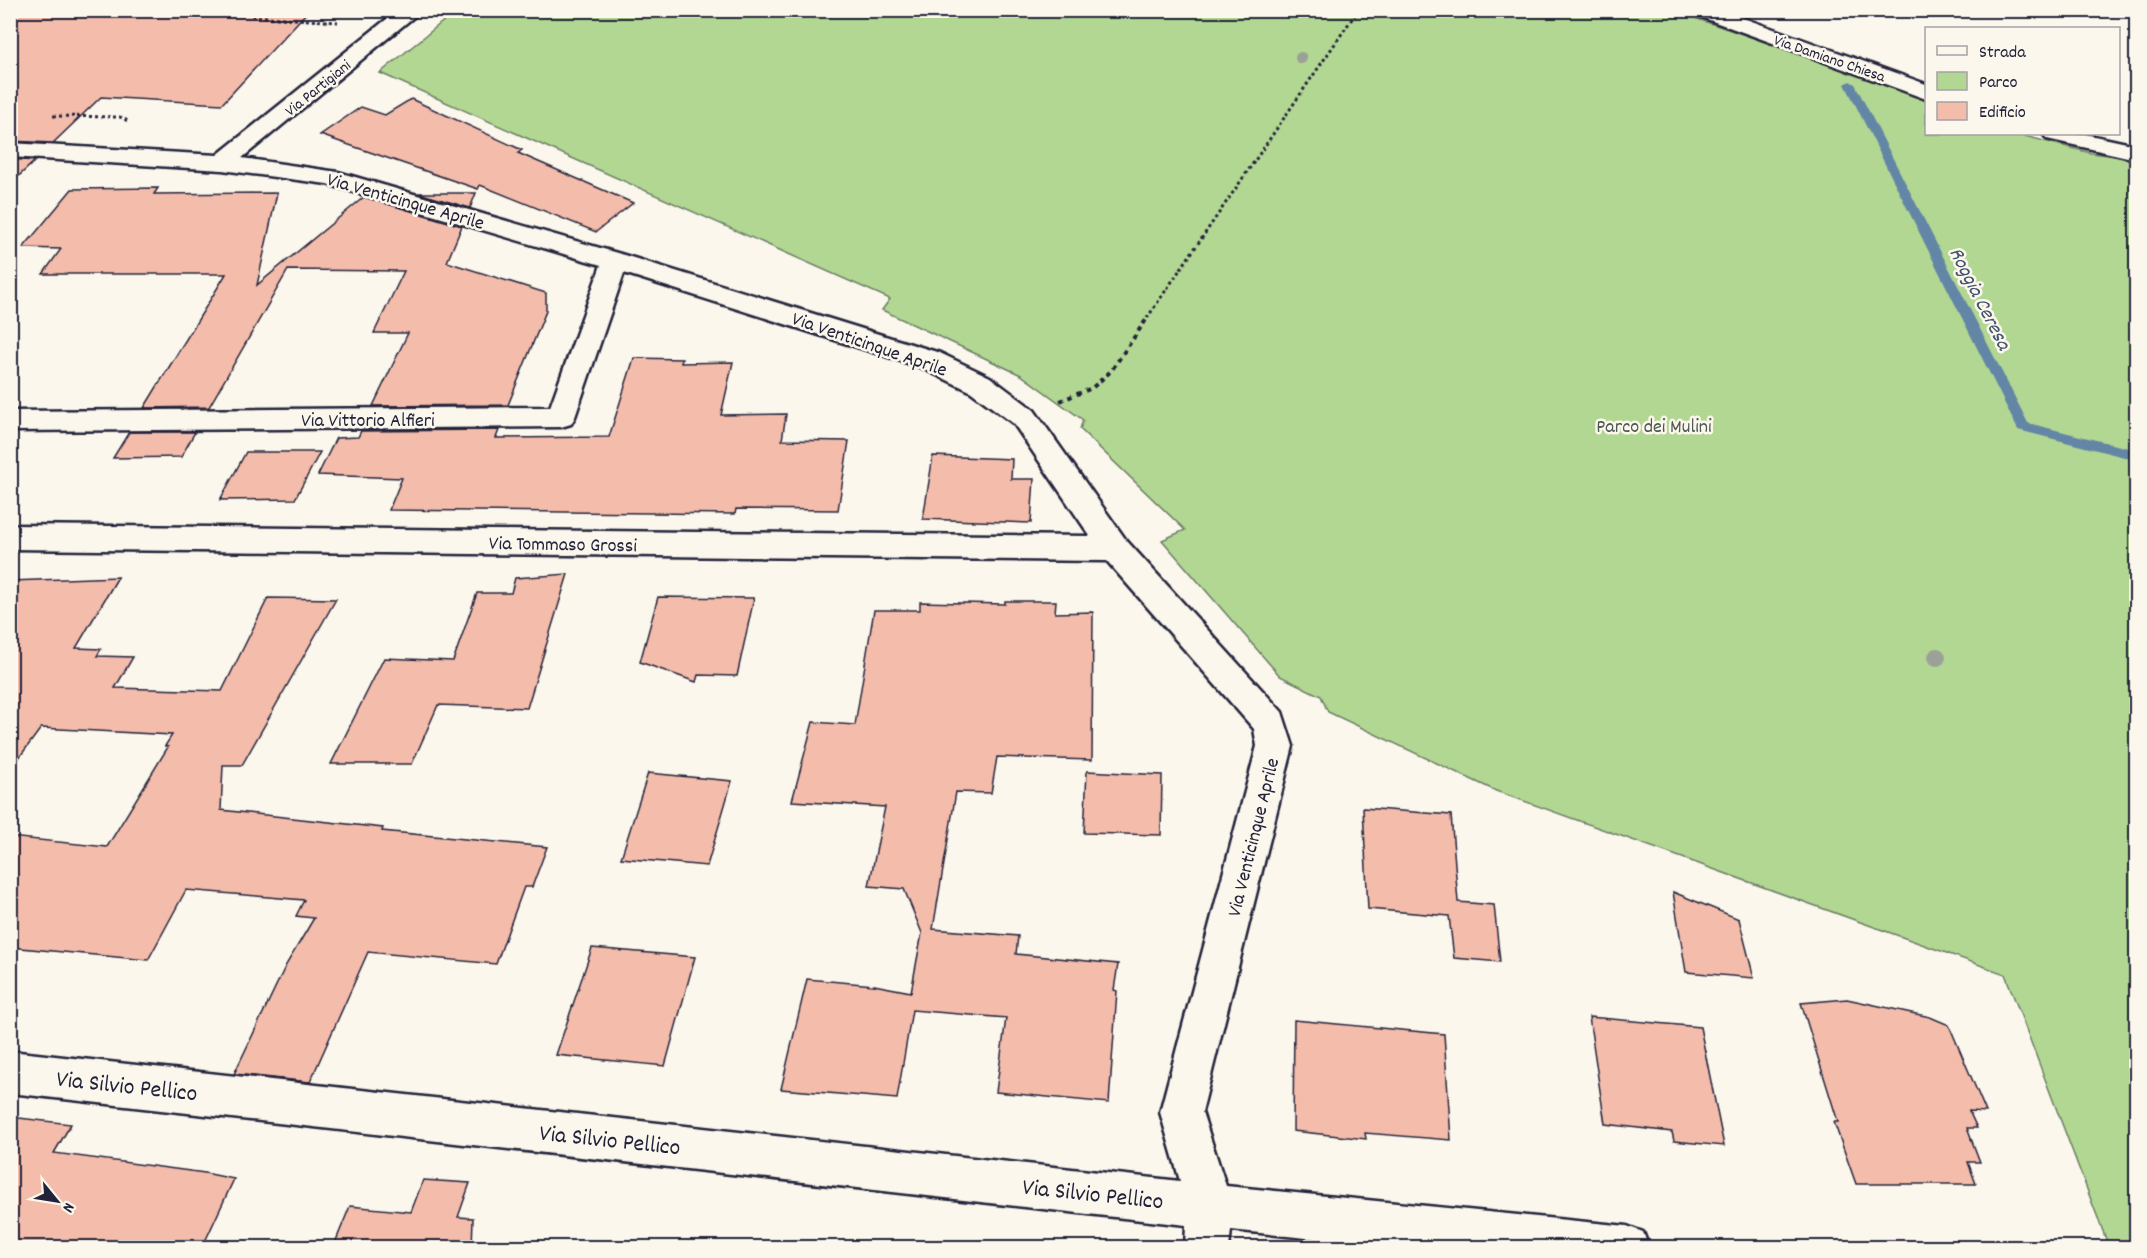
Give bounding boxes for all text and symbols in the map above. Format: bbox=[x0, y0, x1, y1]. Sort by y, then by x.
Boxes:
legend bbox=[1925, 27, 2120, 135]
street label: Via Damiano Chiesa bbox=[1770, 30, 1889, 89]
text: Strada bbox=[1979, 41, 2026, 66]
street label: Via Partigiani bbox=[281, 55, 357, 123]
text: Parco bbox=[1979, 71, 2018, 96]
text: Edificio bbox=[1979, 101, 2026, 126]
street label: Via Venticinque Aprile bbox=[323, 167, 487, 239]
water label: Roggia Ceresa bbox=[1940, 243, 2018, 357]
street label: Via Venticinque Aprile bbox=[788, 306, 951, 386]
street label: Via Vittorio Alfieri bbox=[301, 408, 435, 436]
park label: Parco dei Mulini bbox=[1596, 414, 1712, 442]
street label: Via Tommaso Grossi bbox=[489, 531, 638, 561]
street label: Via Venticinque Aprile bbox=[1222, 755, 1288, 920]
street label: Via Silvio Pellico bbox=[55, 1064, 199, 1112]
street label: Via Silvio Pellico bbox=[538, 1118, 682, 1166]
north arrow bbox=[27, 1171, 87, 1231]
street label: Via Silvio Pellico bbox=[1021, 1172, 1165, 1220]
text: N bbox=[56, 1198, 80, 1217]

